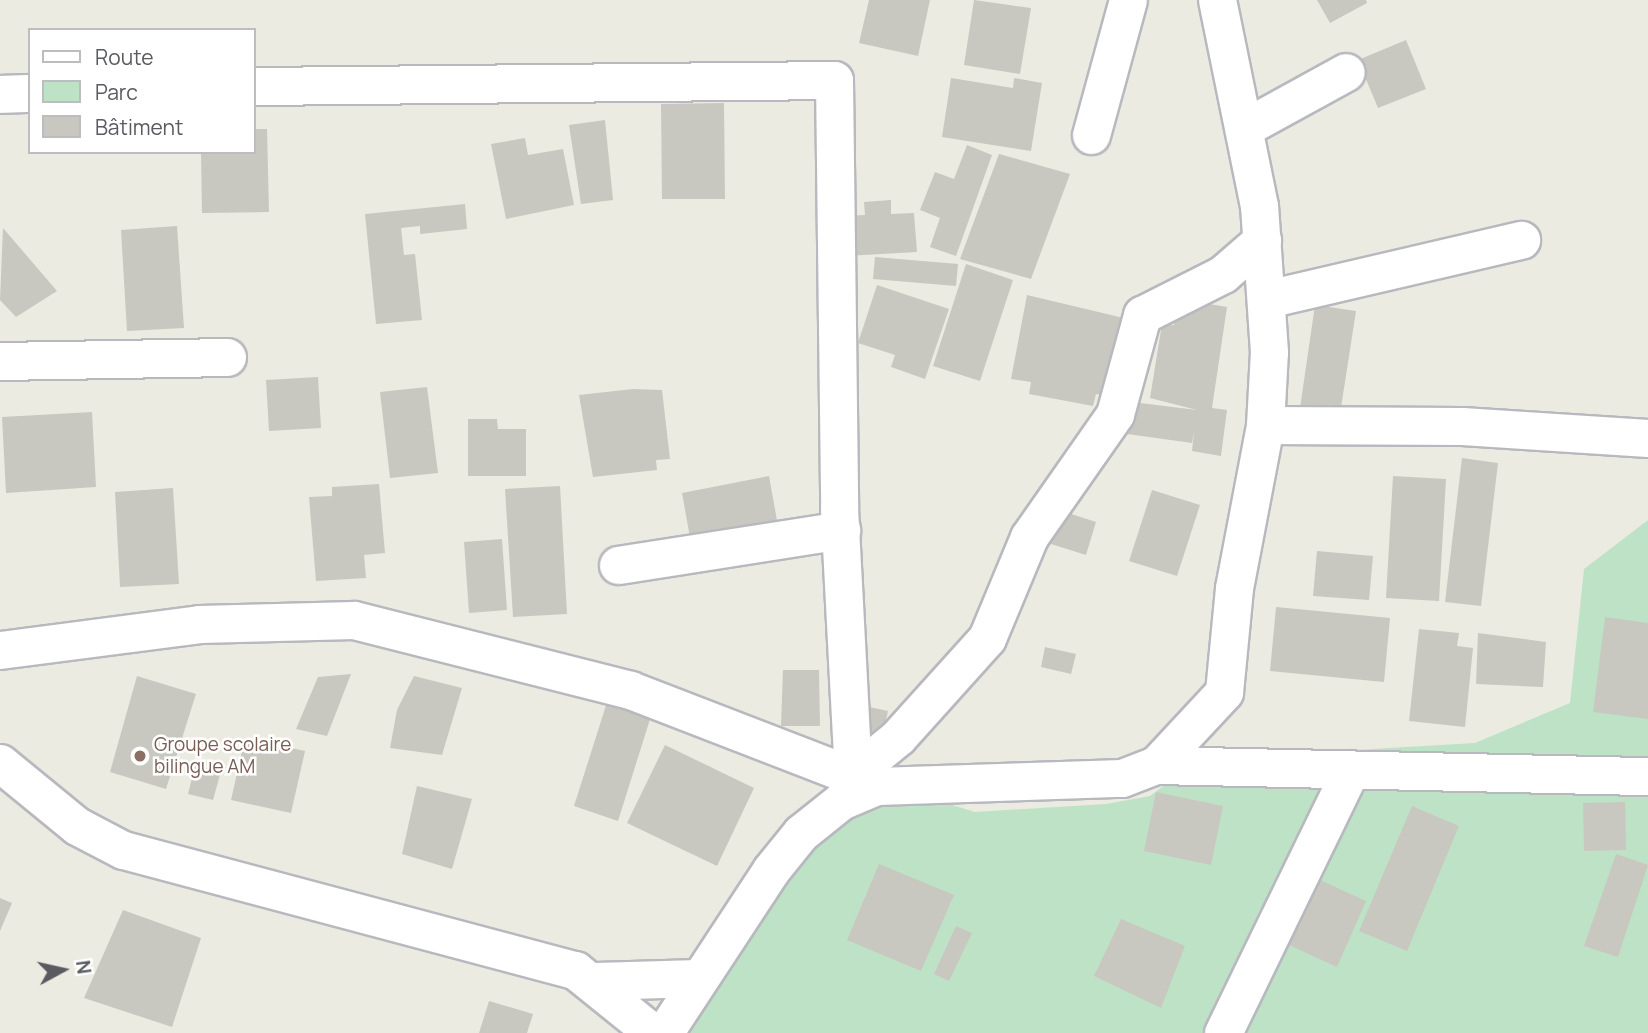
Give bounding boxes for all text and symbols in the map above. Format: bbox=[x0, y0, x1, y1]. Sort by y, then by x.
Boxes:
legend bbox=[28, 28, 256, 154]
text: Route bbox=[95, 43, 153, 71]
text: Parc bbox=[95, 78, 138, 106]
text: Bâtiment bbox=[95, 113, 183, 141]
place label: Groupe scolaire bilingue AM bbox=[154, 734, 291, 778]
marker: Groupe scolaire bilingue AM bbox=[132, 748, 148, 764]
north arrow bbox=[28, 935, 98, 1005]
text: N bbox=[70, 959, 98, 976]

